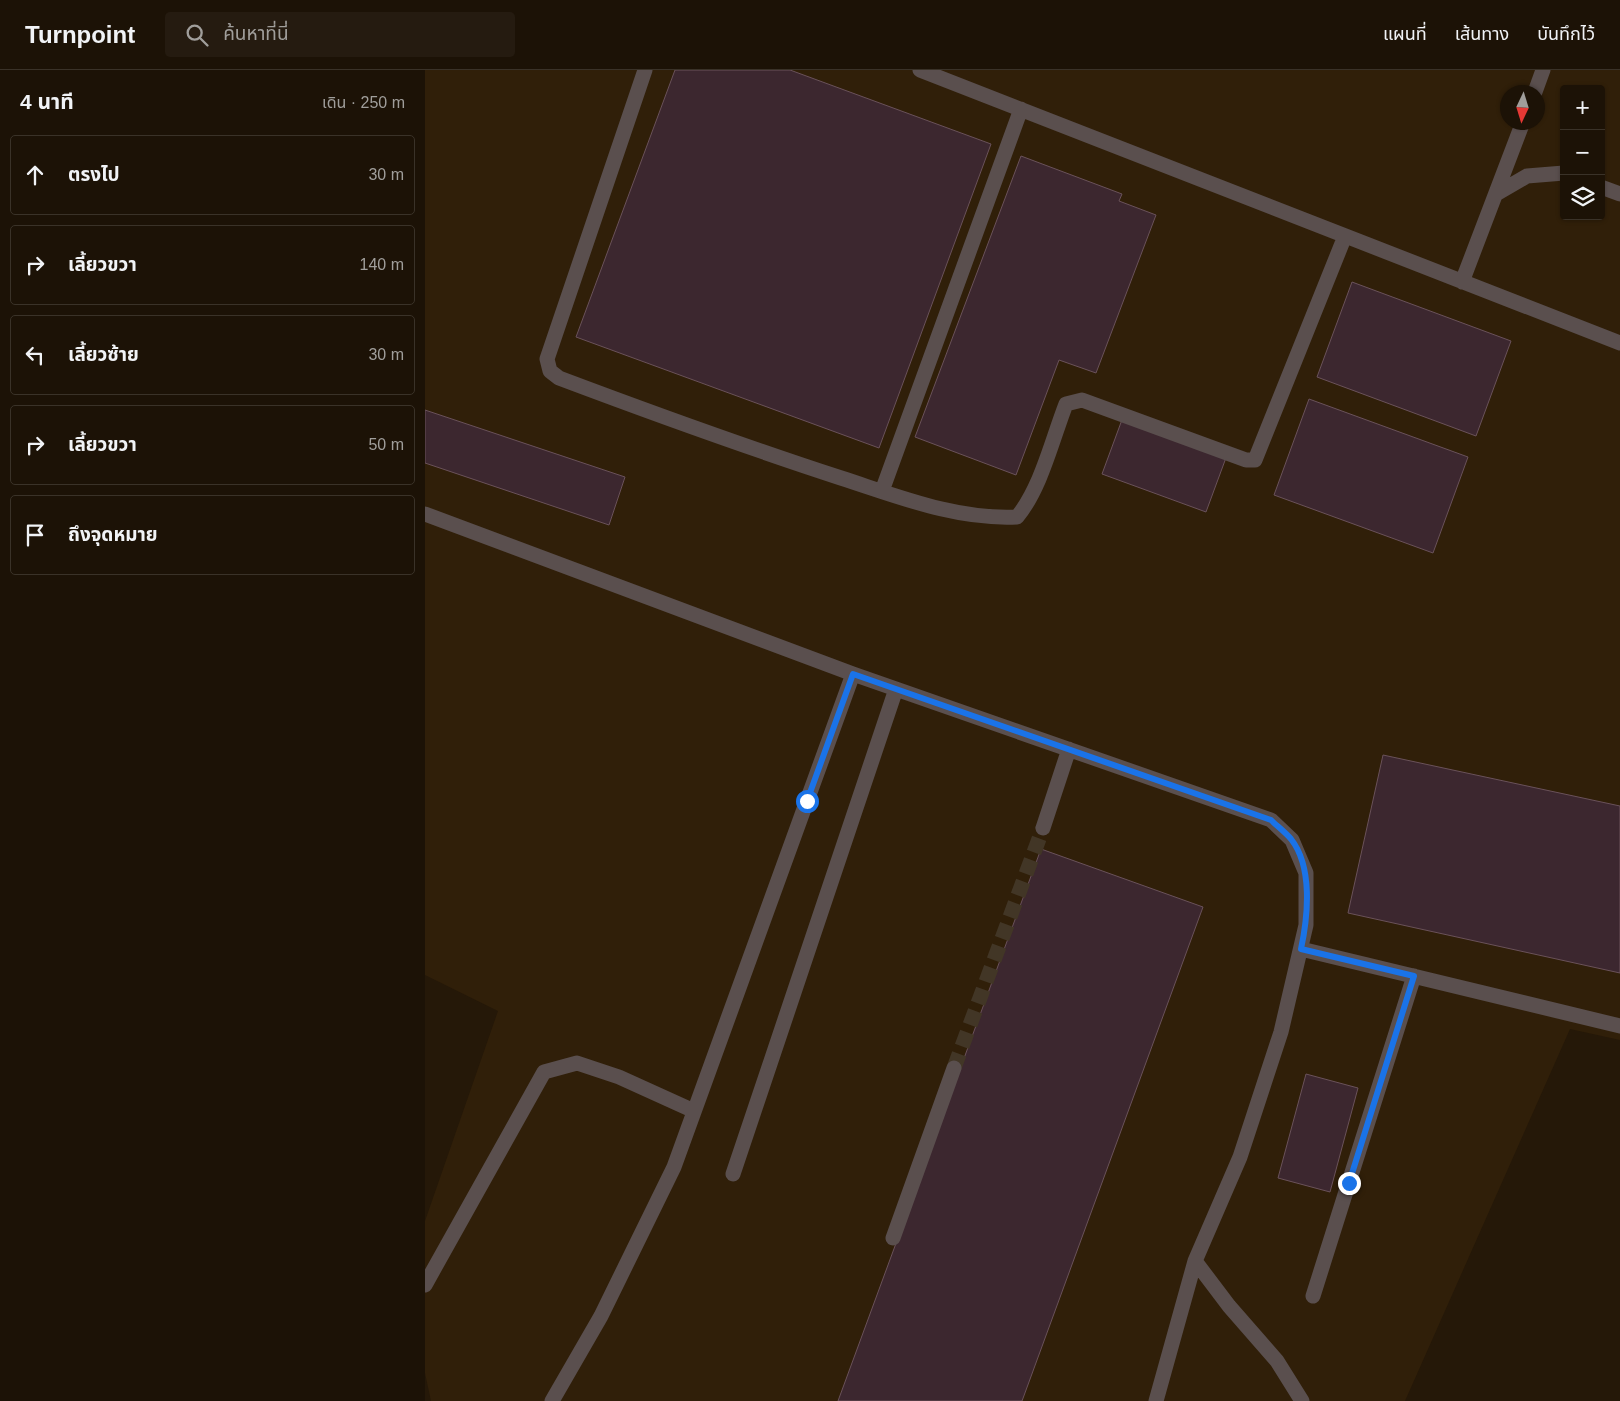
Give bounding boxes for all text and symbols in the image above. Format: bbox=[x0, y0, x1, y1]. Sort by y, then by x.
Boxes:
search box bbox=[165, 12, 515, 57]
text: Turnpoint bbox=[25, 21, 135, 48]
icon: search bbox=[183, 21, 211, 49]
text: ค้นหาที่นี่ bbox=[223, 23, 289, 44]
text: แผนที่ bbox=[1383, 24, 1427, 44]
text: เส้นทาง bbox=[1455, 24, 1509, 44]
text: บันทึกไว้ bbox=[1537, 24, 1595, 44]
north arrow bbox=[1500, 85, 1545, 130]
map controls bbox=[1560, 85, 1605, 220]
button: + bbox=[1560, 85, 1605, 130]
text: 4 นาที bbox=[20, 90, 74, 113]
text: เดิน · 250 m bbox=[322, 94, 405, 111]
button: − bbox=[1560, 130, 1605, 175]
icon: ahead bbox=[21, 161, 49, 189]
text: ตรงไป bbox=[68, 164, 120, 185]
text: 30 m bbox=[368, 166, 404, 183]
button: layers bbox=[1560, 175, 1605, 220]
icon: right bbox=[21, 251, 49, 279]
text: เลี้ยวขวา bbox=[68, 254, 137, 275]
text: 140 m bbox=[360, 256, 404, 273]
icon: left bbox=[21, 341, 49, 369]
text: เลี้ยวซ้าย bbox=[68, 344, 139, 365]
text: 30 m bbox=[368, 346, 404, 363]
icon: right bbox=[21, 431, 49, 459]
text: เลี้ยวขวา bbox=[68, 434, 137, 455]
text: 50 m bbox=[368, 436, 404, 453]
icon: arrive bbox=[21, 521, 49, 549]
text: ถึงจุดหมาย bbox=[68, 524, 158, 545]
route start bbox=[796, 790, 819, 813]
route end bbox=[1338, 1172, 1361, 1195]

